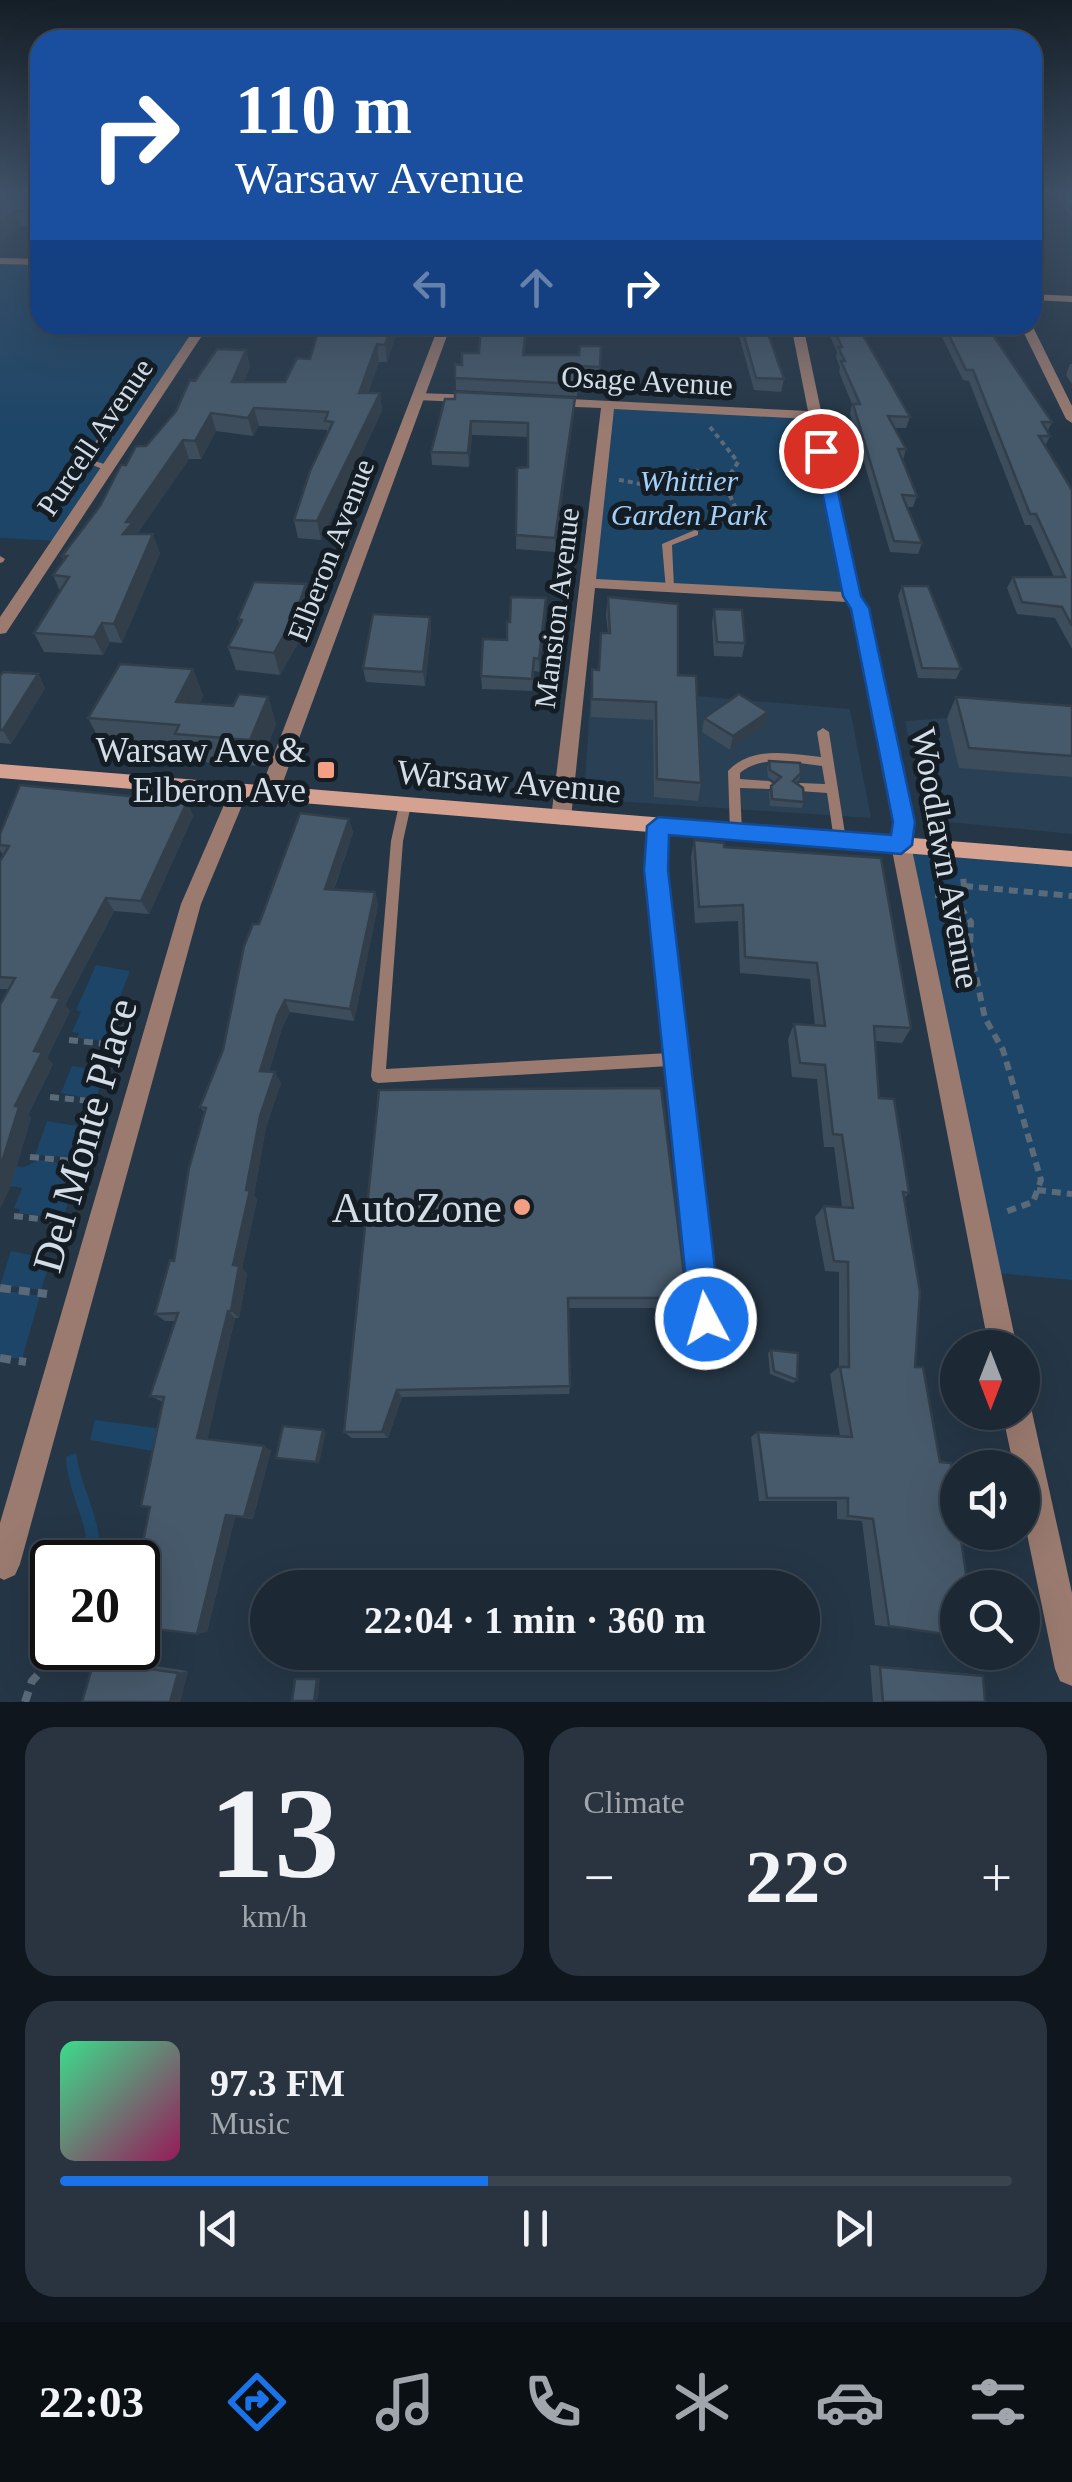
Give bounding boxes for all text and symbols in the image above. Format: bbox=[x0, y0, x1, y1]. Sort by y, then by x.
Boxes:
icon: right bbox=[70, 70, 200, 200]
text: 110 m bbox=[235, 71, 412, 148]
text: Warsaw Avenue bbox=[235, 153, 524, 203]
icon: left bbox=[404, 260, 459, 315]
icon: ahead bbox=[509, 260, 564, 315]
icon: right bbox=[614, 260, 669, 315]
street label: Purcell Avenue bbox=[30, 352, 159, 521]
street label: Osage Avenue bbox=[560, 360, 734, 401]
pin bbox=[779, 409, 864, 494]
icon: arrive bbox=[794, 424, 849, 479]
street label: Elberon Avenue bbox=[281, 454, 380, 645]
park label: Whittier Garden Park bbox=[611, 464, 768, 531]
street label: Mansion Avenue bbox=[528, 506, 585, 710]
street label: Woodlawn Avenue bbox=[903, 725, 988, 991]
place label: Warsaw Ave & Elberon Ave bbox=[96, 731, 306, 810]
street label: Warsaw Avenue bbox=[395, 752, 623, 811]
marker: Warsaw Ave & Elberon Ave bbox=[315, 759, 337, 781]
street label: Del Monte Place bbox=[24, 993, 146, 1277]
place label: AutoZone bbox=[332, 1185, 502, 1231]
marker: AutoZone bbox=[511, 1196, 533, 1218]
position arrow bbox=[654, 1267, 758, 1371]
north arrow bbox=[940, 1330, 1040, 1430]
map controls bbox=[940, 1330, 1040, 1670]
button: sound bbox=[940, 1450, 1040, 1550]
speed limit sign: 20 bbox=[30, 1540, 160, 1670]
button: search bbox=[940, 1570, 1040, 1670]
text: 22:04 · 1 min · 360 m bbox=[364, 1599, 706, 1641]
text: 13 bbox=[209, 1761, 339, 1905]
text: Climate bbox=[584, 1784, 685, 1820]
text: 22° bbox=[745, 1835, 850, 1918]
text: − bbox=[584, 1847, 615, 1908]
text: + bbox=[981, 1847, 1012, 1908]
text: km/h bbox=[241, 1898, 307, 1934]
text: 97.3 FM bbox=[210, 2062, 345, 2104]
text: Music bbox=[210, 2105, 290, 2141]
icon: previous bbox=[191, 2201, 246, 2256]
icon: pause bbox=[508, 2201, 563, 2256]
icon: next bbox=[826, 2201, 881, 2256]
icon: directions bbox=[222, 2367, 292, 2437]
icon: music bbox=[370, 2367, 440, 2437]
icon: phone bbox=[518, 2367, 588, 2437]
icon: climate bbox=[667, 2367, 737, 2437]
icon: car bbox=[815, 2367, 885, 2437]
icon: filters bbox=[963, 2367, 1033, 2437]
text: 22:03 bbox=[39, 2377, 144, 2427]

